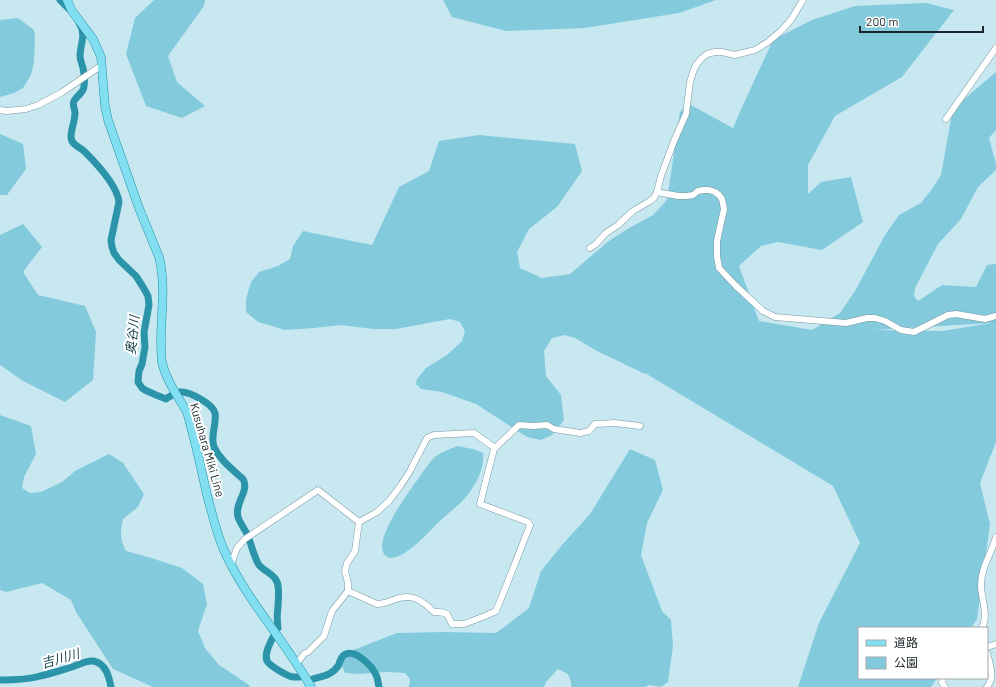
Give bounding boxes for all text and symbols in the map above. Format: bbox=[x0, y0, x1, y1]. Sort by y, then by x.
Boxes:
scale bar bbox=[860, 8, 983, 34]
text: 200 m bbox=[866, 14, 898, 28]
water label: 奥谷川 bbox=[122, 313, 142, 355]
street label: Kusuhara Miki Line bbox=[188, 401, 228, 498]
legend bbox=[858, 627, 988, 679]
text: 道路 bbox=[894, 635, 918, 649]
water label: 吉川川 bbox=[39, 644, 83, 671]
text: 公園 bbox=[894, 655, 918, 669]

